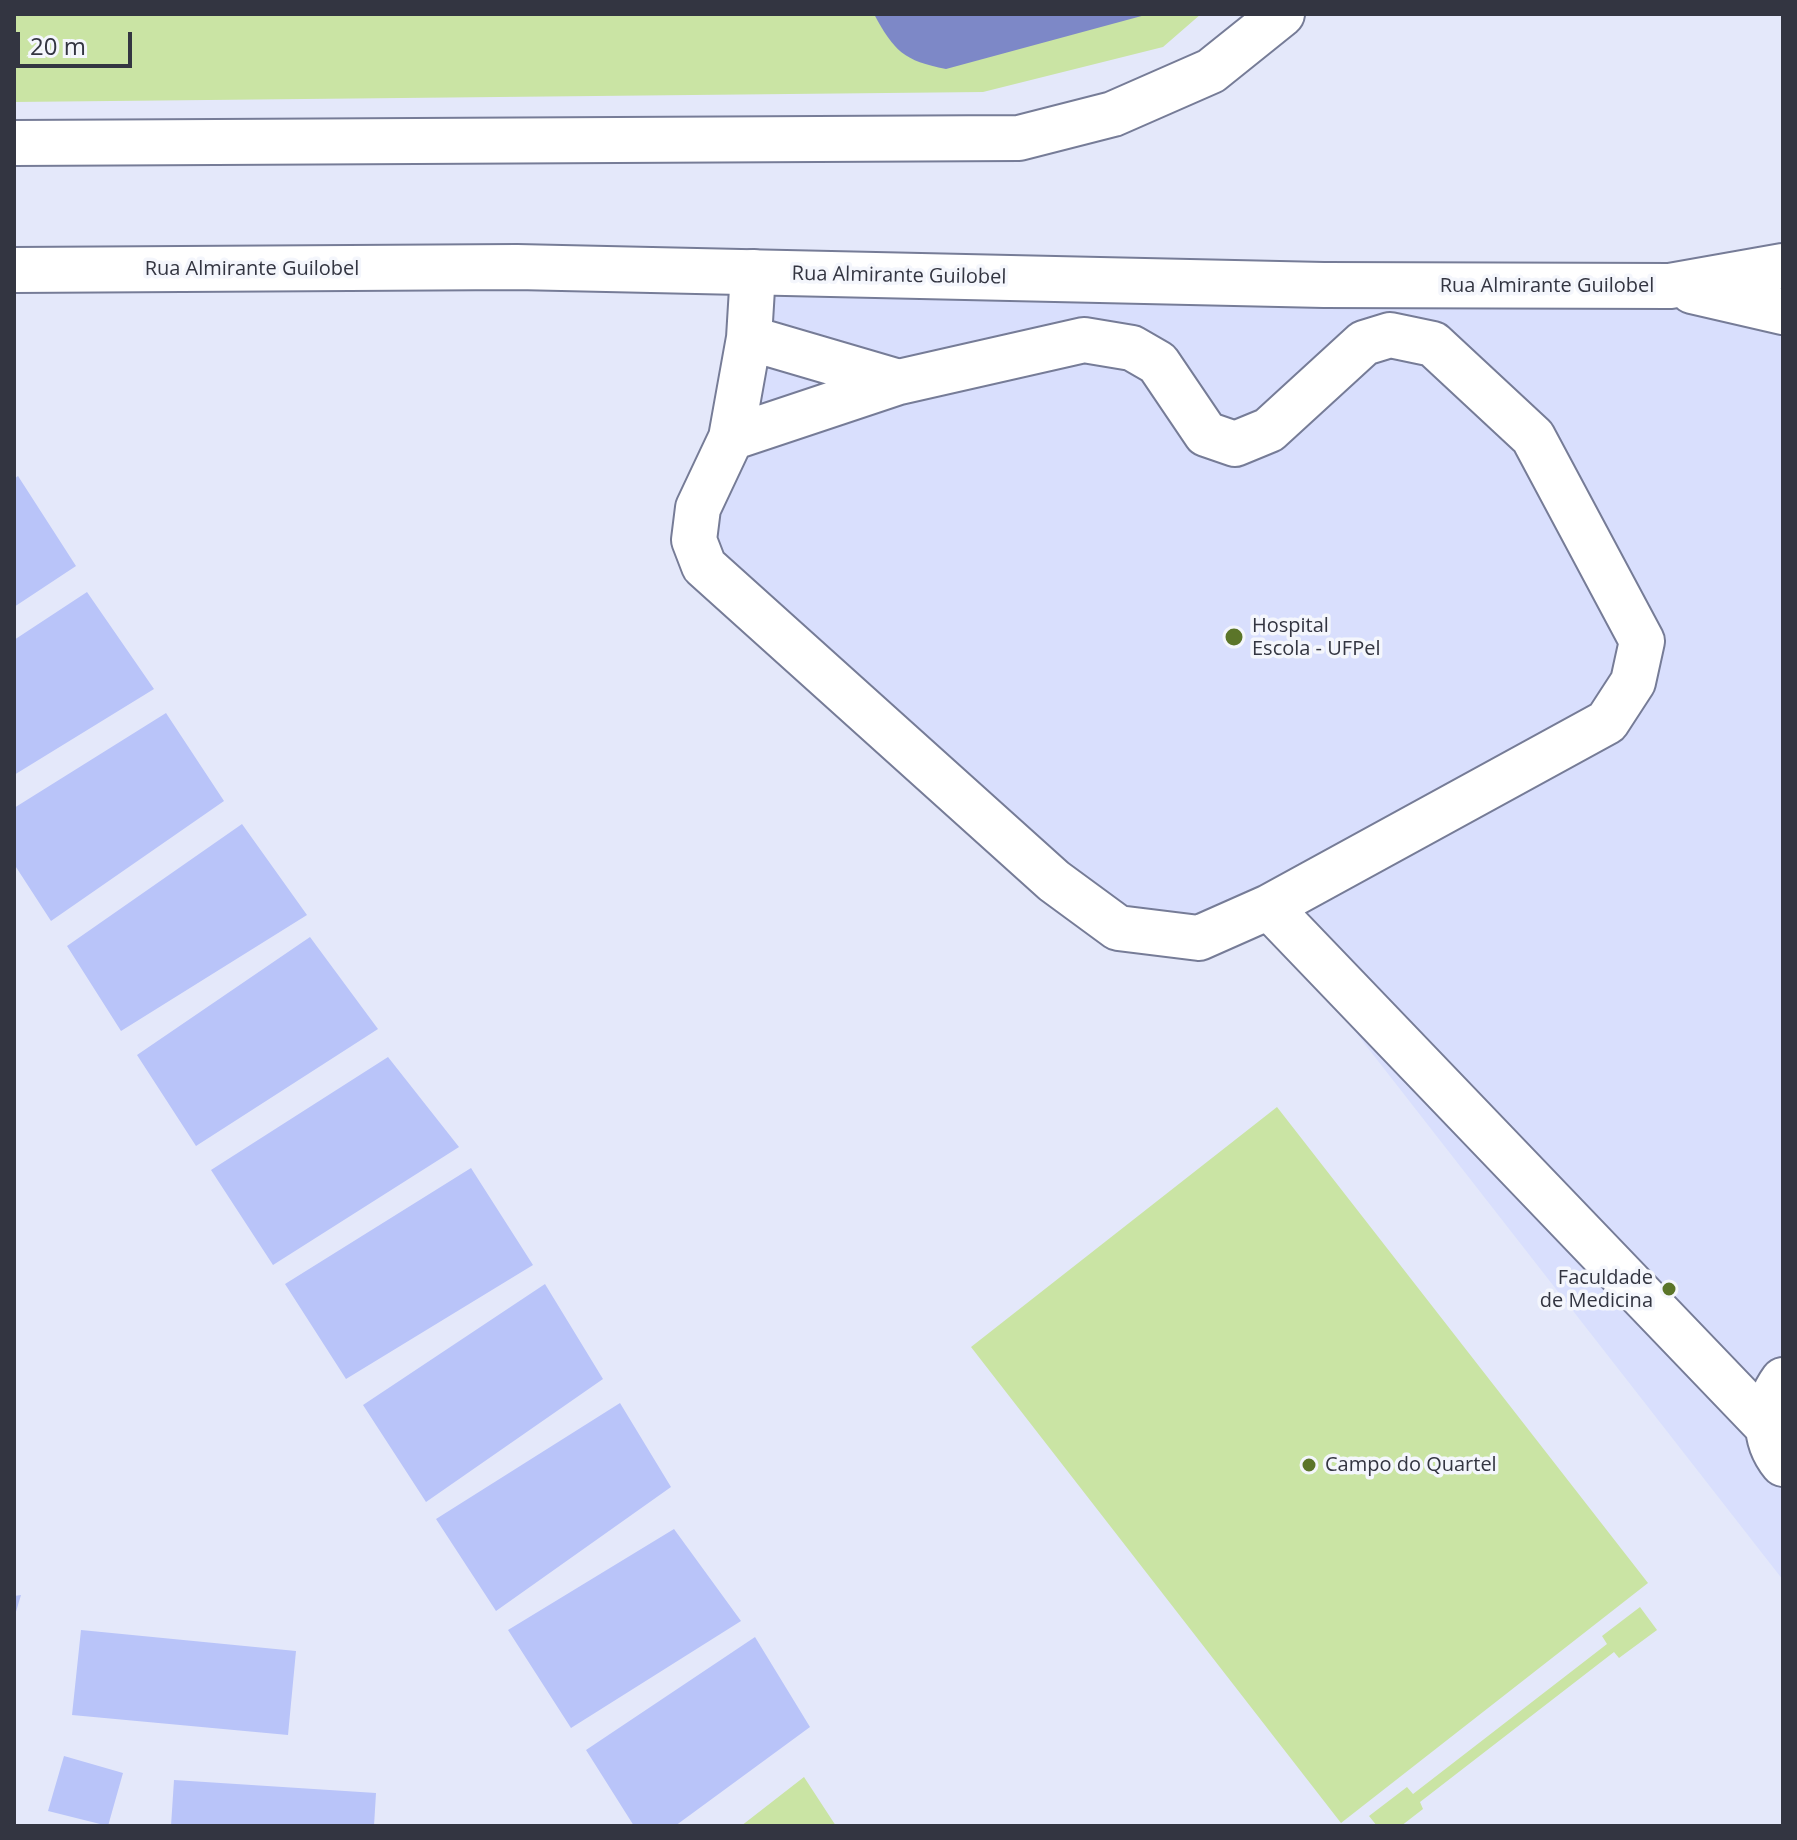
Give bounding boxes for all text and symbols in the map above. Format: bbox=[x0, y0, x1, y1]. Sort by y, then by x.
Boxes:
scale bar bbox=[20, 16, 136, 66]
text: 20 m bbox=[30, 29, 86, 62]
street label: Rua Almirante Guilobel bbox=[145, 257, 359, 281]
street label: Rua Almirante Guilobel bbox=[791, 262, 1007, 290]
street label: Rua Almirante Guilobel bbox=[1440, 274, 1654, 298]
place label: Hospital Escola - UFPel bbox=[1252, 614, 1380, 661]
marker: Hospital Escola - UFPel bbox=[1223, 626, 1245, 648]
place label: Faculdade de Medicina bbox=[1540, 1266, 1653, 1313]
marker: Faculdade de Medicina bbox=[1660, 1280, 1678, 1298]
place label: Campo do Quartel bbox=[1325, 1453, 1497, 1477]
marker: Campo do Quartel bbox=[1300, 1456, 1318, 1474]

